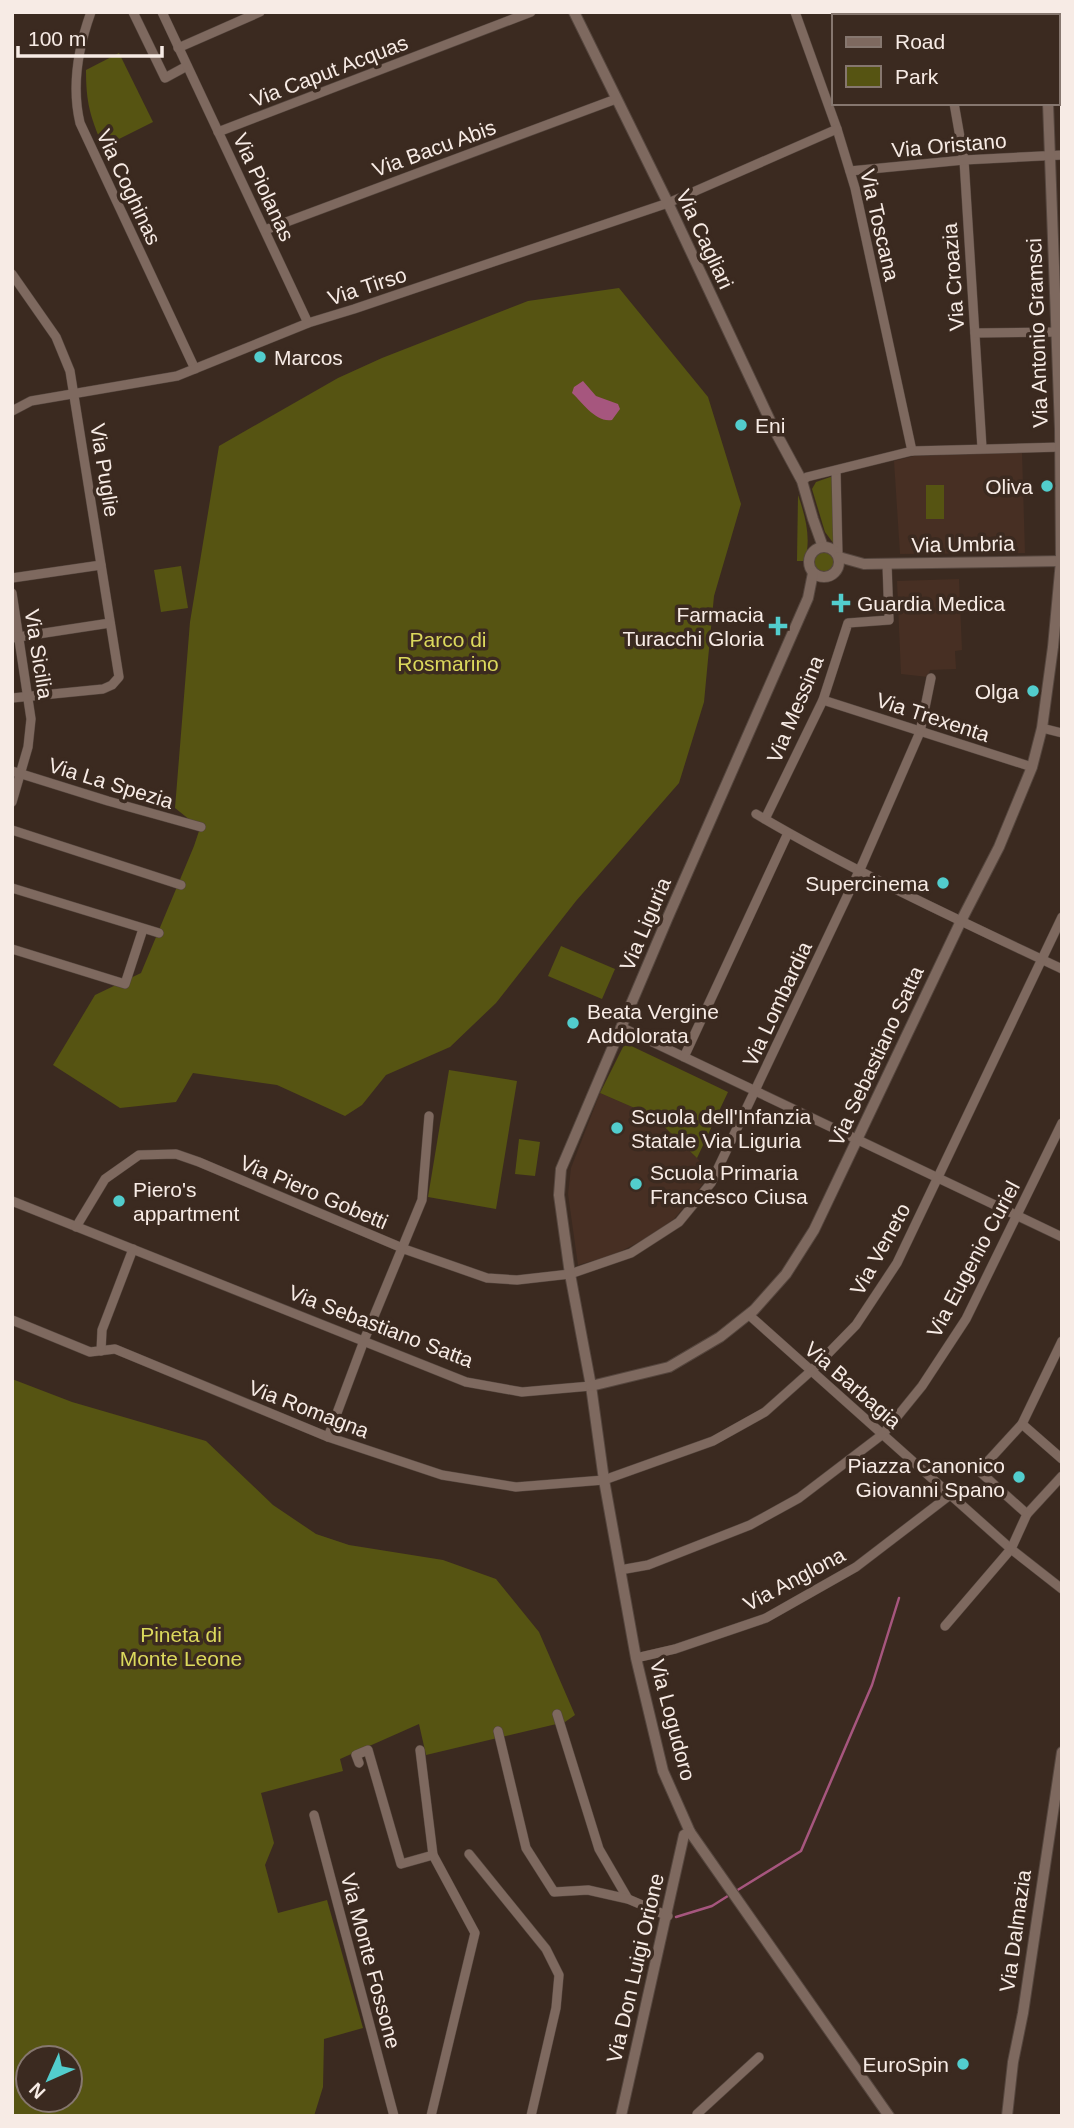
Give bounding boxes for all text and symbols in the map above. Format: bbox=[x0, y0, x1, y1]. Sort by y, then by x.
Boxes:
scale bar bbox=[18, 14, 161, 58]
legend bbox=[832, 14, 1060, 105]
text: 100 m bbox=[28, 27, 86, 50]
street label: Via Caput Acquas bbox=[247, 30, 411, 112]
text: Road bbox=[895, 30, 945, 53]
text: Park bbox=[895, 65, 939, 88]
street label: Via Bacu Abis bbox=[369, 115, 499, 181]
street label: Via Coghinas bbox=[92, 126, 166, 248]
street label: Via Piolanas bbox=[229, 129, 299, 245]
street label: Via Oristano bbox=[891, 129, 1007, 161]
street label: Via Toscana bbox=[856, 167, 904, 283]
street label: Via Cagliari bbox=[672, 186, 738, 292]
street label: Via Croazia bbox=[938, 222, 968, 332]
street label: Via Antonio Gramsci bbox=[1022, 238, 1052, 428]
street label: Via Tirso bbox=[325, 262, 409, 310]
place label: Marcos bbox=[274, 346, 343, 369]
marker: Marcos bbox=[252, 349, 268, 365]
place label: Eni bbox=[755, 414, 785, 437]
marker: Eni bbox=[733, 417, 749, 433]
street label: Via Puglie bbox=[86, 422, 124, 518]
place label: Oliva bbox=[985, 475, 1033, 498]
marker: Oliva bbox=[1039, 478, 1055, 494]
street label: Via Umbria bbox=[911, 532, 1015, 556]
place label: Guardia Medica bbox=[857, 592, 1006, 615]
marker: Guardia Medica bbox=[831, 593, 851, 613]
place label: Farmacia Turacchi Gloria bbox=[622, 603, 764, 650]
street label: Via Sicilia bbox=[21, 607, 57, 701]
marker: Farmacia Turacchi Gloria bbox=[770, 618, 786, 634]
park label: Parco di Rosmarino bbox=[397, 628, 499, 675]
street label: Via Messina bbox=[762, 652, 828, 766]
place label: Olga bbox=[975, 680, 1019, 703]
marker: Olga bbox=[1025, 683, 1041, 699]
street label: Via Trexenta bbox=[874, 688, 993, 746]
street label: Via La Spezia bbox=[46, 753, 176, 813]
place label: Supercinema bbox=[805, 872, 929, 895]
street label: Via Liguria bbox=[615, 874, 675, 974]
marker: Supercinema bbox=[935, 875, 951, 891]
street label: Via Lombardia bbox=[738, 938, 816, 1070]
street label: Via Sebastiano Satta bbox=[824, 962, 928, 1150]
place label: Beata Vergine Addolorata bbox=[587, 1000, 719, 1047]
marker: Beata Vergine Addolorata bbox=[565, 1015, 581, 1031]
place label: Scuola dell'Infanzia Statale Via Liguria bbox=[631, 1105, 812, 1152]
marker: Scuola dell'Infanzia Statale Via Liguria bbox=[609, 1120, 625, 1136]
street label: Via Piero Gobetti bbox=[237, 1150, 391, 1234]
place label: Scuola Primaria Francesco Ciusa bbox=[650, 1161, 808, 1208]
marker: Scuola Primaria Francesco Ciusa bbox=[628, 1176, 644, 1192]
street label: Via Eugenio Curiel bbox=[922, 1177, 1024, 1341]
place label: Piero's appartment bbox=[133, 1178, 239, 1225]
marker: Piero's appartment bbox=[111, 1193, 127, 1209]
street label: Via Veneto bbox=[845, 1199, 915, 1299]
street label: Via Sebastiano Satta bbox=[285, 1280, 477, 1372]
street label: Via Barbagia bbox=[800, 1337, 906, 1433]
street label: Via Romagna bbox=[246, 1376, 373, 1443]
place label: Piazza Canonico Giovanni Spano bbox=[847, 1454, 1005, 1501]
marker: Piazza Canonico Giovanni Spano bbox=[1011, 1469, 1027, 1485]
street label: Via Anglona bbox=[739, 1542, 849, 1615]
park label: Pineta di Monte Leone bbox=[120, 1623, 242, 1670]
street label: Via Logudoro bbox=[646, 1657, 700, 1783]
street label: Via Dalmazia bbox=[995, 1868, 1035, 1994]
street label: Via Monte Fossone bbox=[337, 1871, 405, 2051]
street label: Via Don Luigi Orione bbox=[602, 1871, 668, 2065]
north arrow bbox=[14, 2044, 84, 2114]
place label: EuroSpin bbox=[863, 2053, 949, 2076]
marker: EuroSpin bbox=[955, 2056, 971, 2072]
text: N bbox=[25, 2078, 50, 2103]

